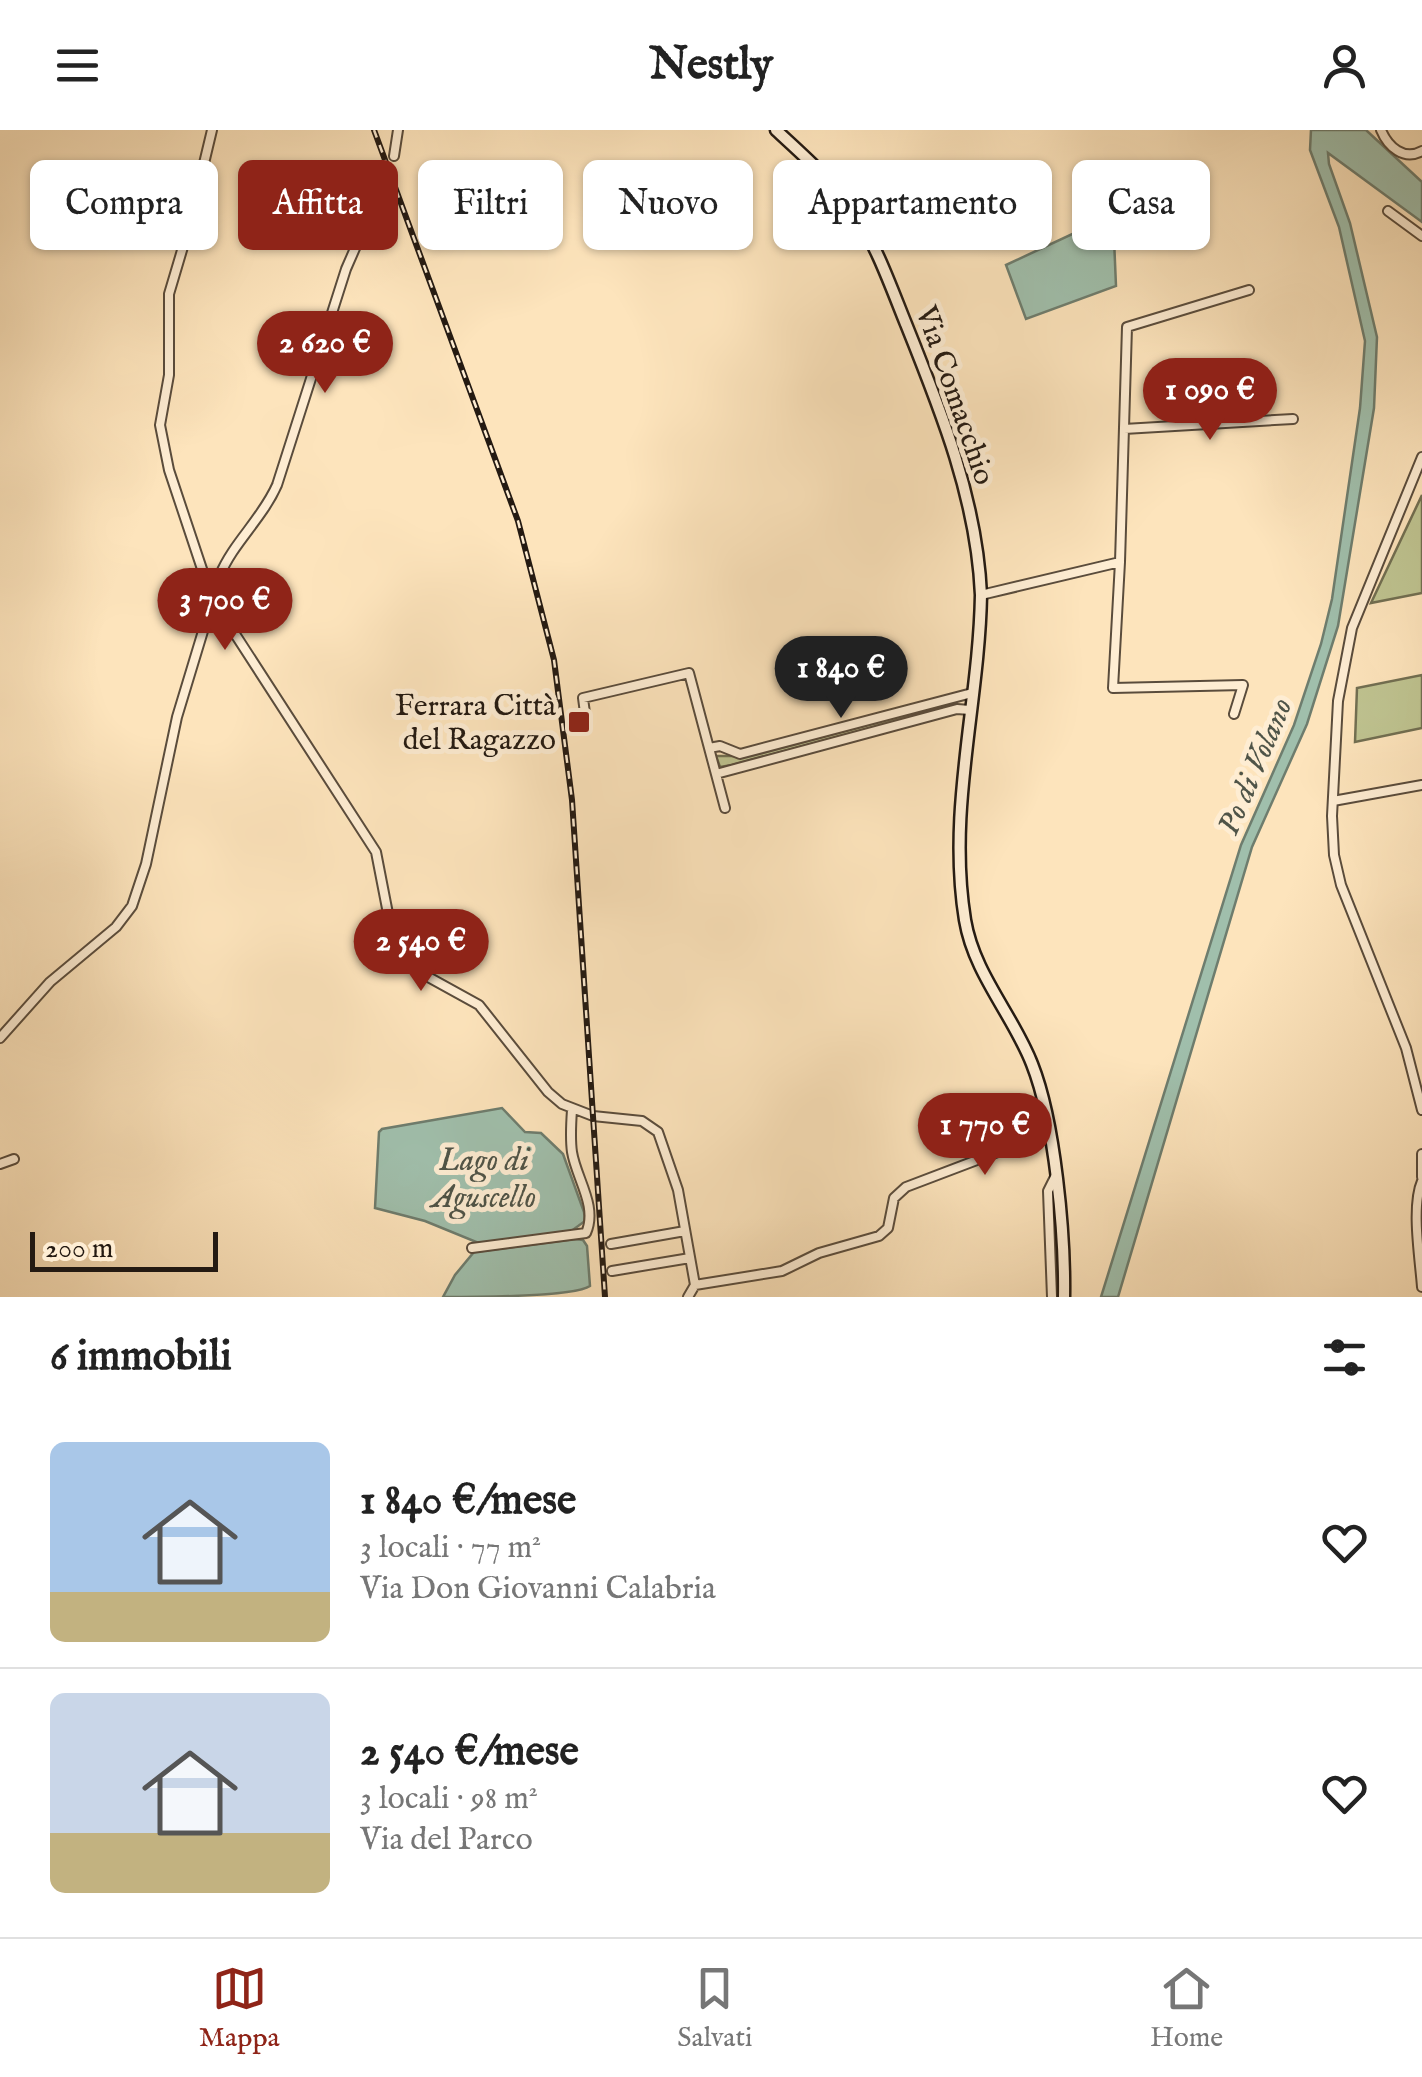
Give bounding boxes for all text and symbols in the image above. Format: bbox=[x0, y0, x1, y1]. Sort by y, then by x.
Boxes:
text: Nestly bbox=[649, 37, 773, 94]
icon: menu bbox=[50, 38, 105, 93]
icon: person bbox=[1317, 38, 1372, 93]
chip: Compra bbox=[30, 160, 218, 250]
chip: Affitta bbox=[238, 160, 398, 250]
chip: Filtri bbox=[418, 160, 563, 250]
chip: Nuovo bbox=[583, 160, 753, 250]
chip: Appartamento bbox=[773, 160, 1052, 250]
chip: Casa bbox=[1072, 160, 1210, 250]
street label: Via Comacchio bbox=[905, 300, 1002, 490]
pin: 2 620 € bbox=[233, 311, 417, 396]
text: 2 620 € bbox=[279, 323, 371, 364]
pin: 1 090 € bbox=[1118, 358, 1302, 443]
text: 1 090 € bbox=[1165, 370, 1255, 411]
pin: 3 700 € bbox=[133, 568, 317, 653]
text: 3 700 € bbox=[179, 580, 271, 621]
pin: 1 840 € bbox=[749, 636, 933, 721]
text: 1 840 € bbox=[797, 648, 885, 689]
place label: Ferrara Città del Ragazzo bbox=[395, 688, 556, 760]
water label: Po di Volano bbox=[1209, 692, 1303, 842]
marker: Ferrara Città del Ragazzo bbox=[566, 709, 592, 735]
pin: 2 540 € bbox=[329, 909, 513, 994]
text: 2 540 € bbox=[376, 921, 466, 962]
pin: 1 770 € bbox=[893, 1093, 1077, 1178]
text: 1 770 € bbox=[940, 1105, 1030, 1146]
water label: Lago di Aguscello bbox=[429, 1141, 536, 1219]
scale bar bbox=[30, 1227, 218, 1272]
text: 200 m bbox=[45, 1232, 113, 1267]
icon: filters bbox=[1317, 1330, 1372, 1385]
text: 6 immobili bbox=[50, 1331, 232, 1384]
text: 1 840 €/mese bbox=[360, 1475, 576, 1528]
icon: home bbox=[130, 1482, 250, 1602]
icon: heart bbox=[1317, 1515, 1372, 1570]
text: 3 locali · 77 m² bbox=[360, 1528, 541, 1569]
text: Via Don Giovanni Calabria bbox=[360, 1569, 716, 1610]
text: 2 540 €/mese bbox=[360, 1726, 579, 1779]
icon: home bbox=[130, 1733, 250, 1853]
icon: heart bbox=[1317, 1766, 1372, 1821]
text: 3 locali · 98 m² bbox=[360, 1779, 538, 1820]
text: Via del Parco bbox=[360, 1820, 533, 1861]
tab: Mappa bbox=[199, 1961, 280, 2056]
tab: Salvati bbox=[677, 1961, 753, 2056]
tab: Home bbox=[1150, 1961, 1223, 2056]

